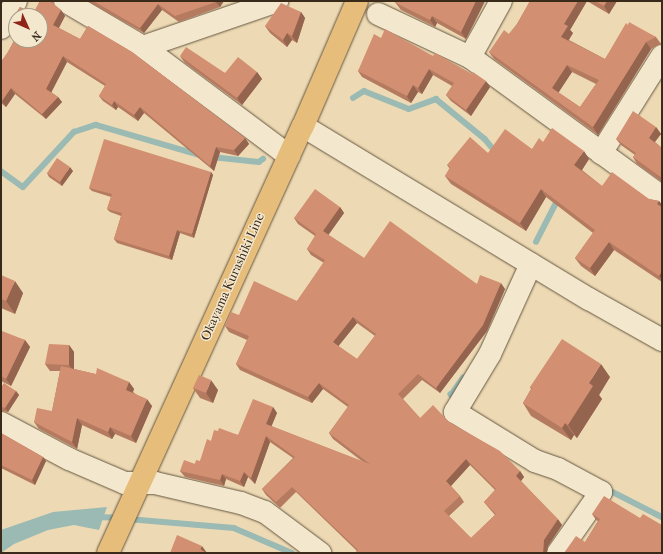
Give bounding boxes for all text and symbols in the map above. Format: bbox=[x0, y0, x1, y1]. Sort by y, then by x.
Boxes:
north arrow bbox=[8, 8, 48, 48]
text: N bbox=[29, 29, 44, 44]
street label: Okayama Kurashiki Line bbox=[198, 211, 268, 343]

